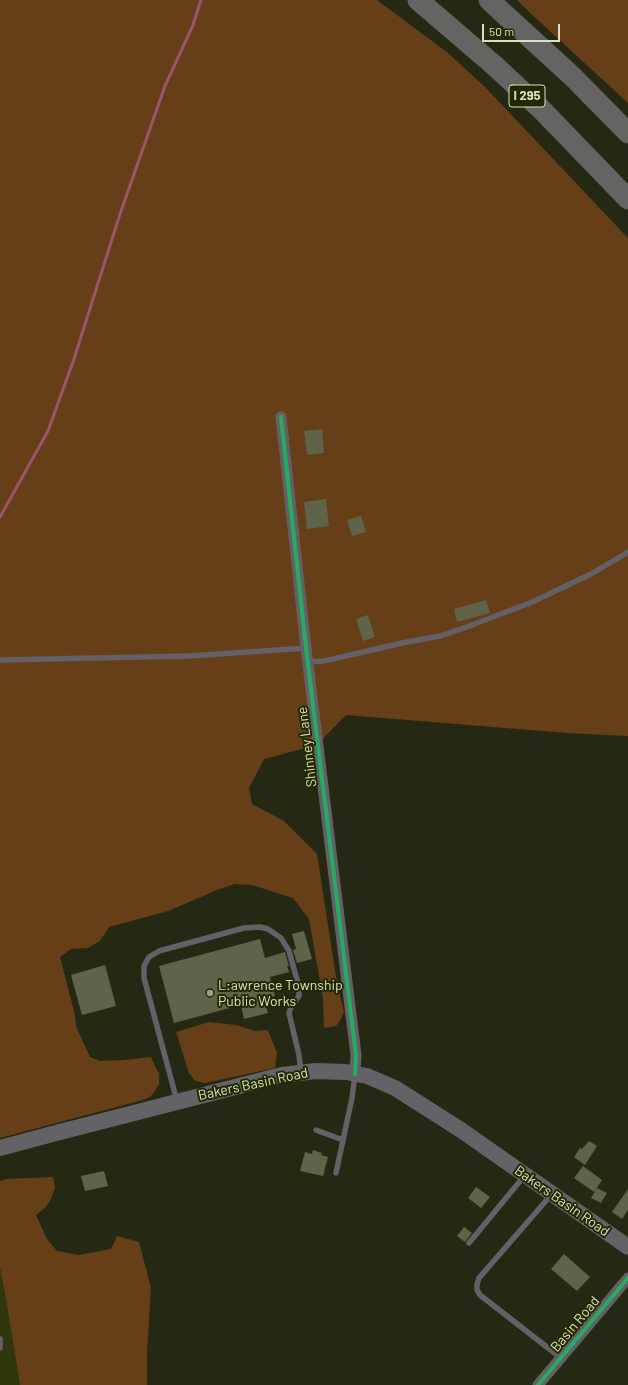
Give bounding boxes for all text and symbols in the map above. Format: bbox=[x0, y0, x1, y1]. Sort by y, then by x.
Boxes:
scale bar bbox=[484, 16, 562, 42]
text: 50 m bbox=[489, 24, 514, 38]
road number: I 295 bbox=[509, 85, 545, 107]
street label: Shinney Lane bbox=[294, 706, 320, 788]
place label: L:awrence Township Public Works bbox=[218, 977, 343, 1010]
marker: L:awrence Township Public Works bbox=[205, 988, 215, 998]
street label: Bakers Basin Road bbox=[196, 1064, 310, 1104]
street label: Bakers Basin Road bbox=[511, 1162, 613, 1240]
street label: Basin Road bbox=[547, 1293, 603, 1355]

